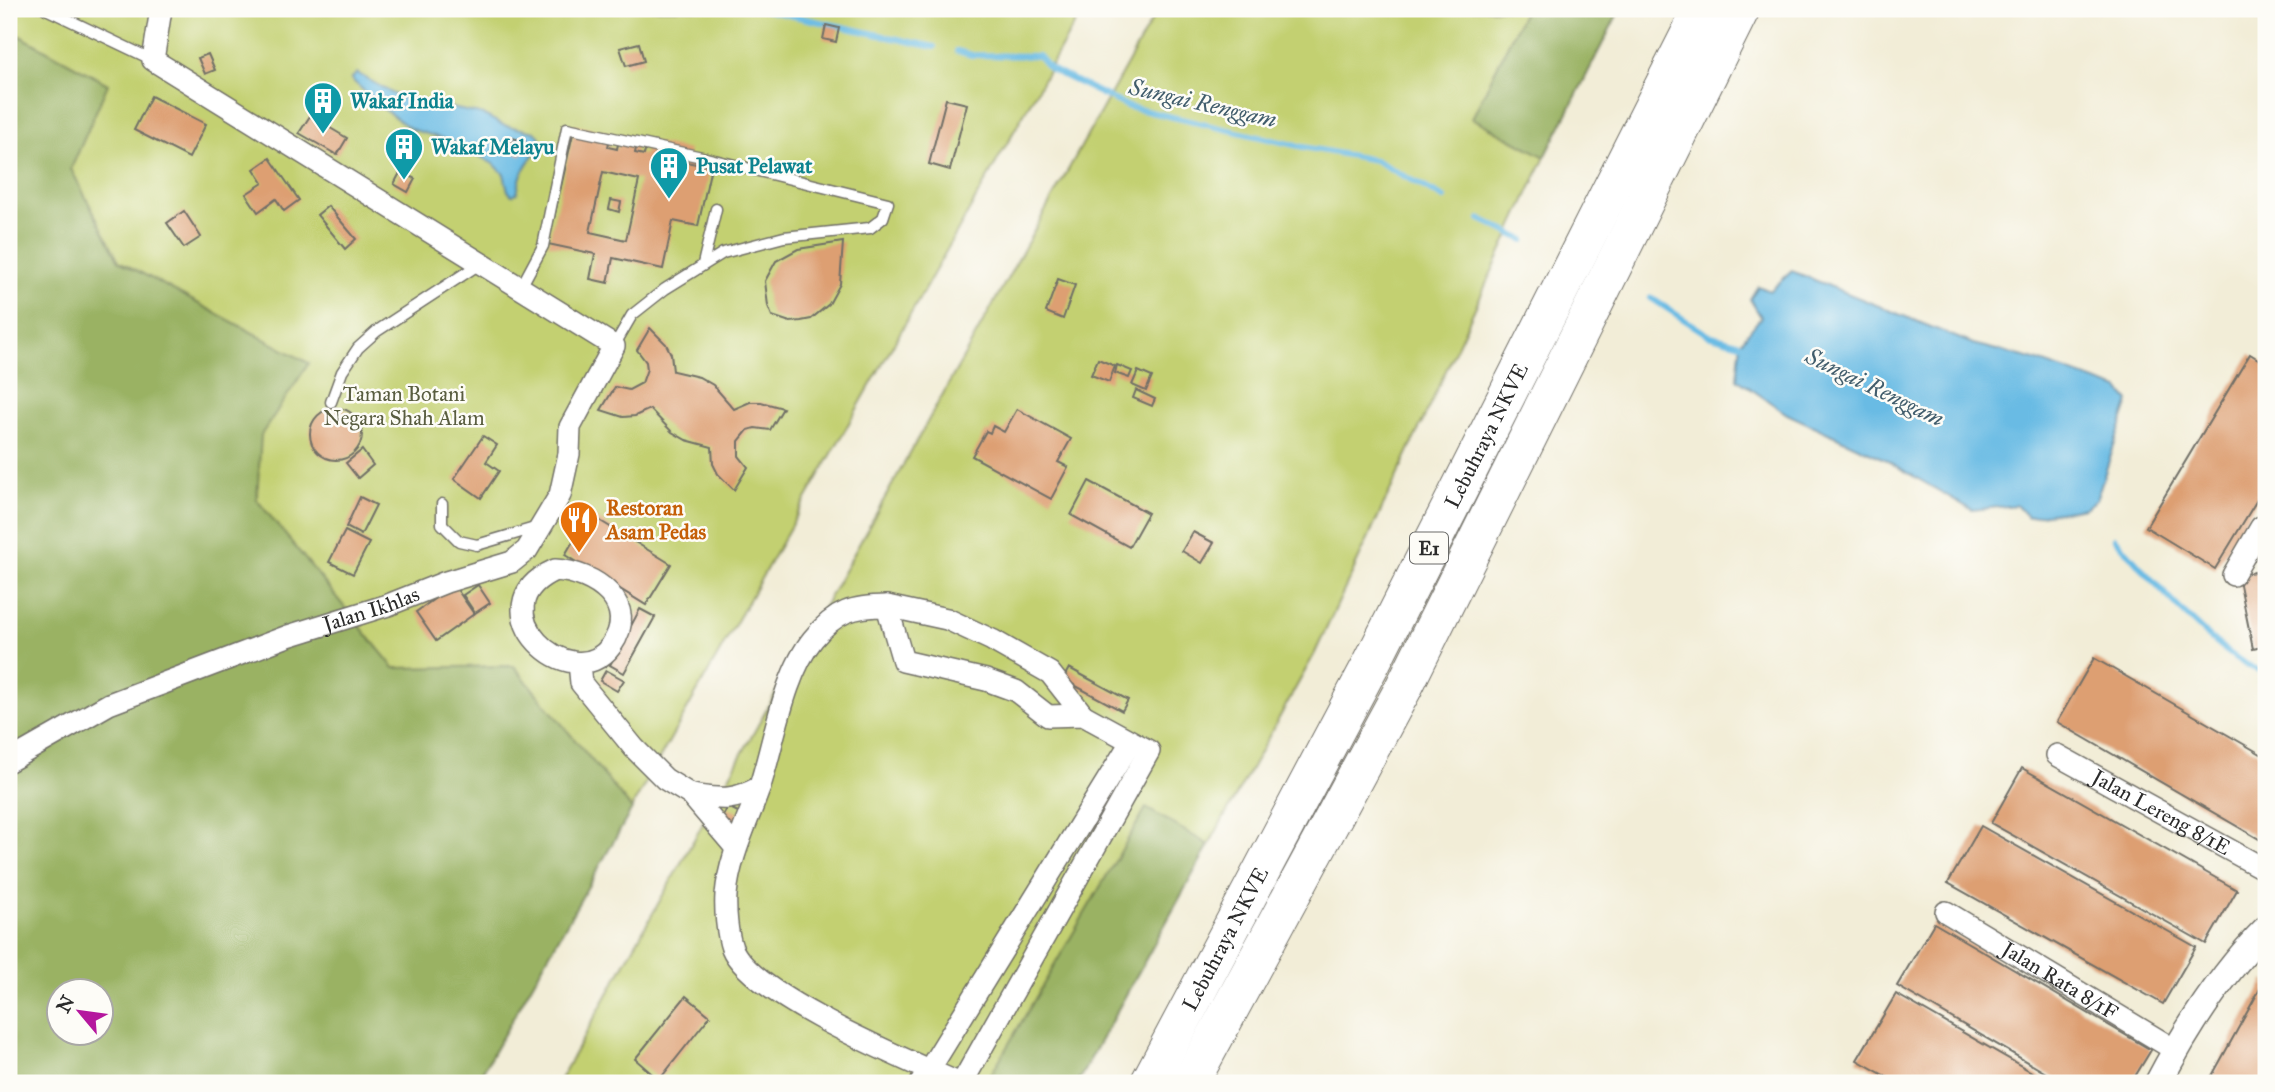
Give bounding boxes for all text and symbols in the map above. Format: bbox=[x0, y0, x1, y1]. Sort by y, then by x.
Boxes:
water label: Sungai Renggam bbox=[1126, 72, 1280, 134]
building icon: Wakaf India bbox=[302, 80, 344, 135]
place label: Wakaf India bbox=[350, 88, 455, 114]
building icon: Wakaf Melayu bbox=[383, 126, 425, 181]
place label: Wakaf Melayu bbox=[431, 134, 555, 160]
building icon: Pusat Pelawat bbox=[648, 145, 690, 200]
place label: Pusat Pelawat bbox=[696, 153, 813, 179]
water label: Sungai Renggam bbox=[1800, 341, 1949, 433]
street label: Lebuhraya NKVE bbox=[1439, 359, 1534, 512]
park label: Taman Botani Negara Shah Alam bbox=[323, 381, 485, 431]
place label: Restoran Asam Pedas bbox=[604, 495, 707, 545]
restaurant icon: Restoran Asam Pedas bbox=[558, 499, 600, 554]
road number: E1 bbox=[1410, 533, 1448, 564]
street label: Jalan Ikhlas bbox=[318, 581, 423, 638]
street label: Jalan Lereng 8/1E bbox=[2086, 763, 2235, 861]
street label: Lebuhraya NKVE bbox=[1177, 863, 1274, 1015]
street label: Jalan Rata 8/1F bbox=[1996, 935, 2123, 1026]
north arrow bbox=[46, 976, 116, 1046]
text: N bbox=[52, 991, 80, 1017]

